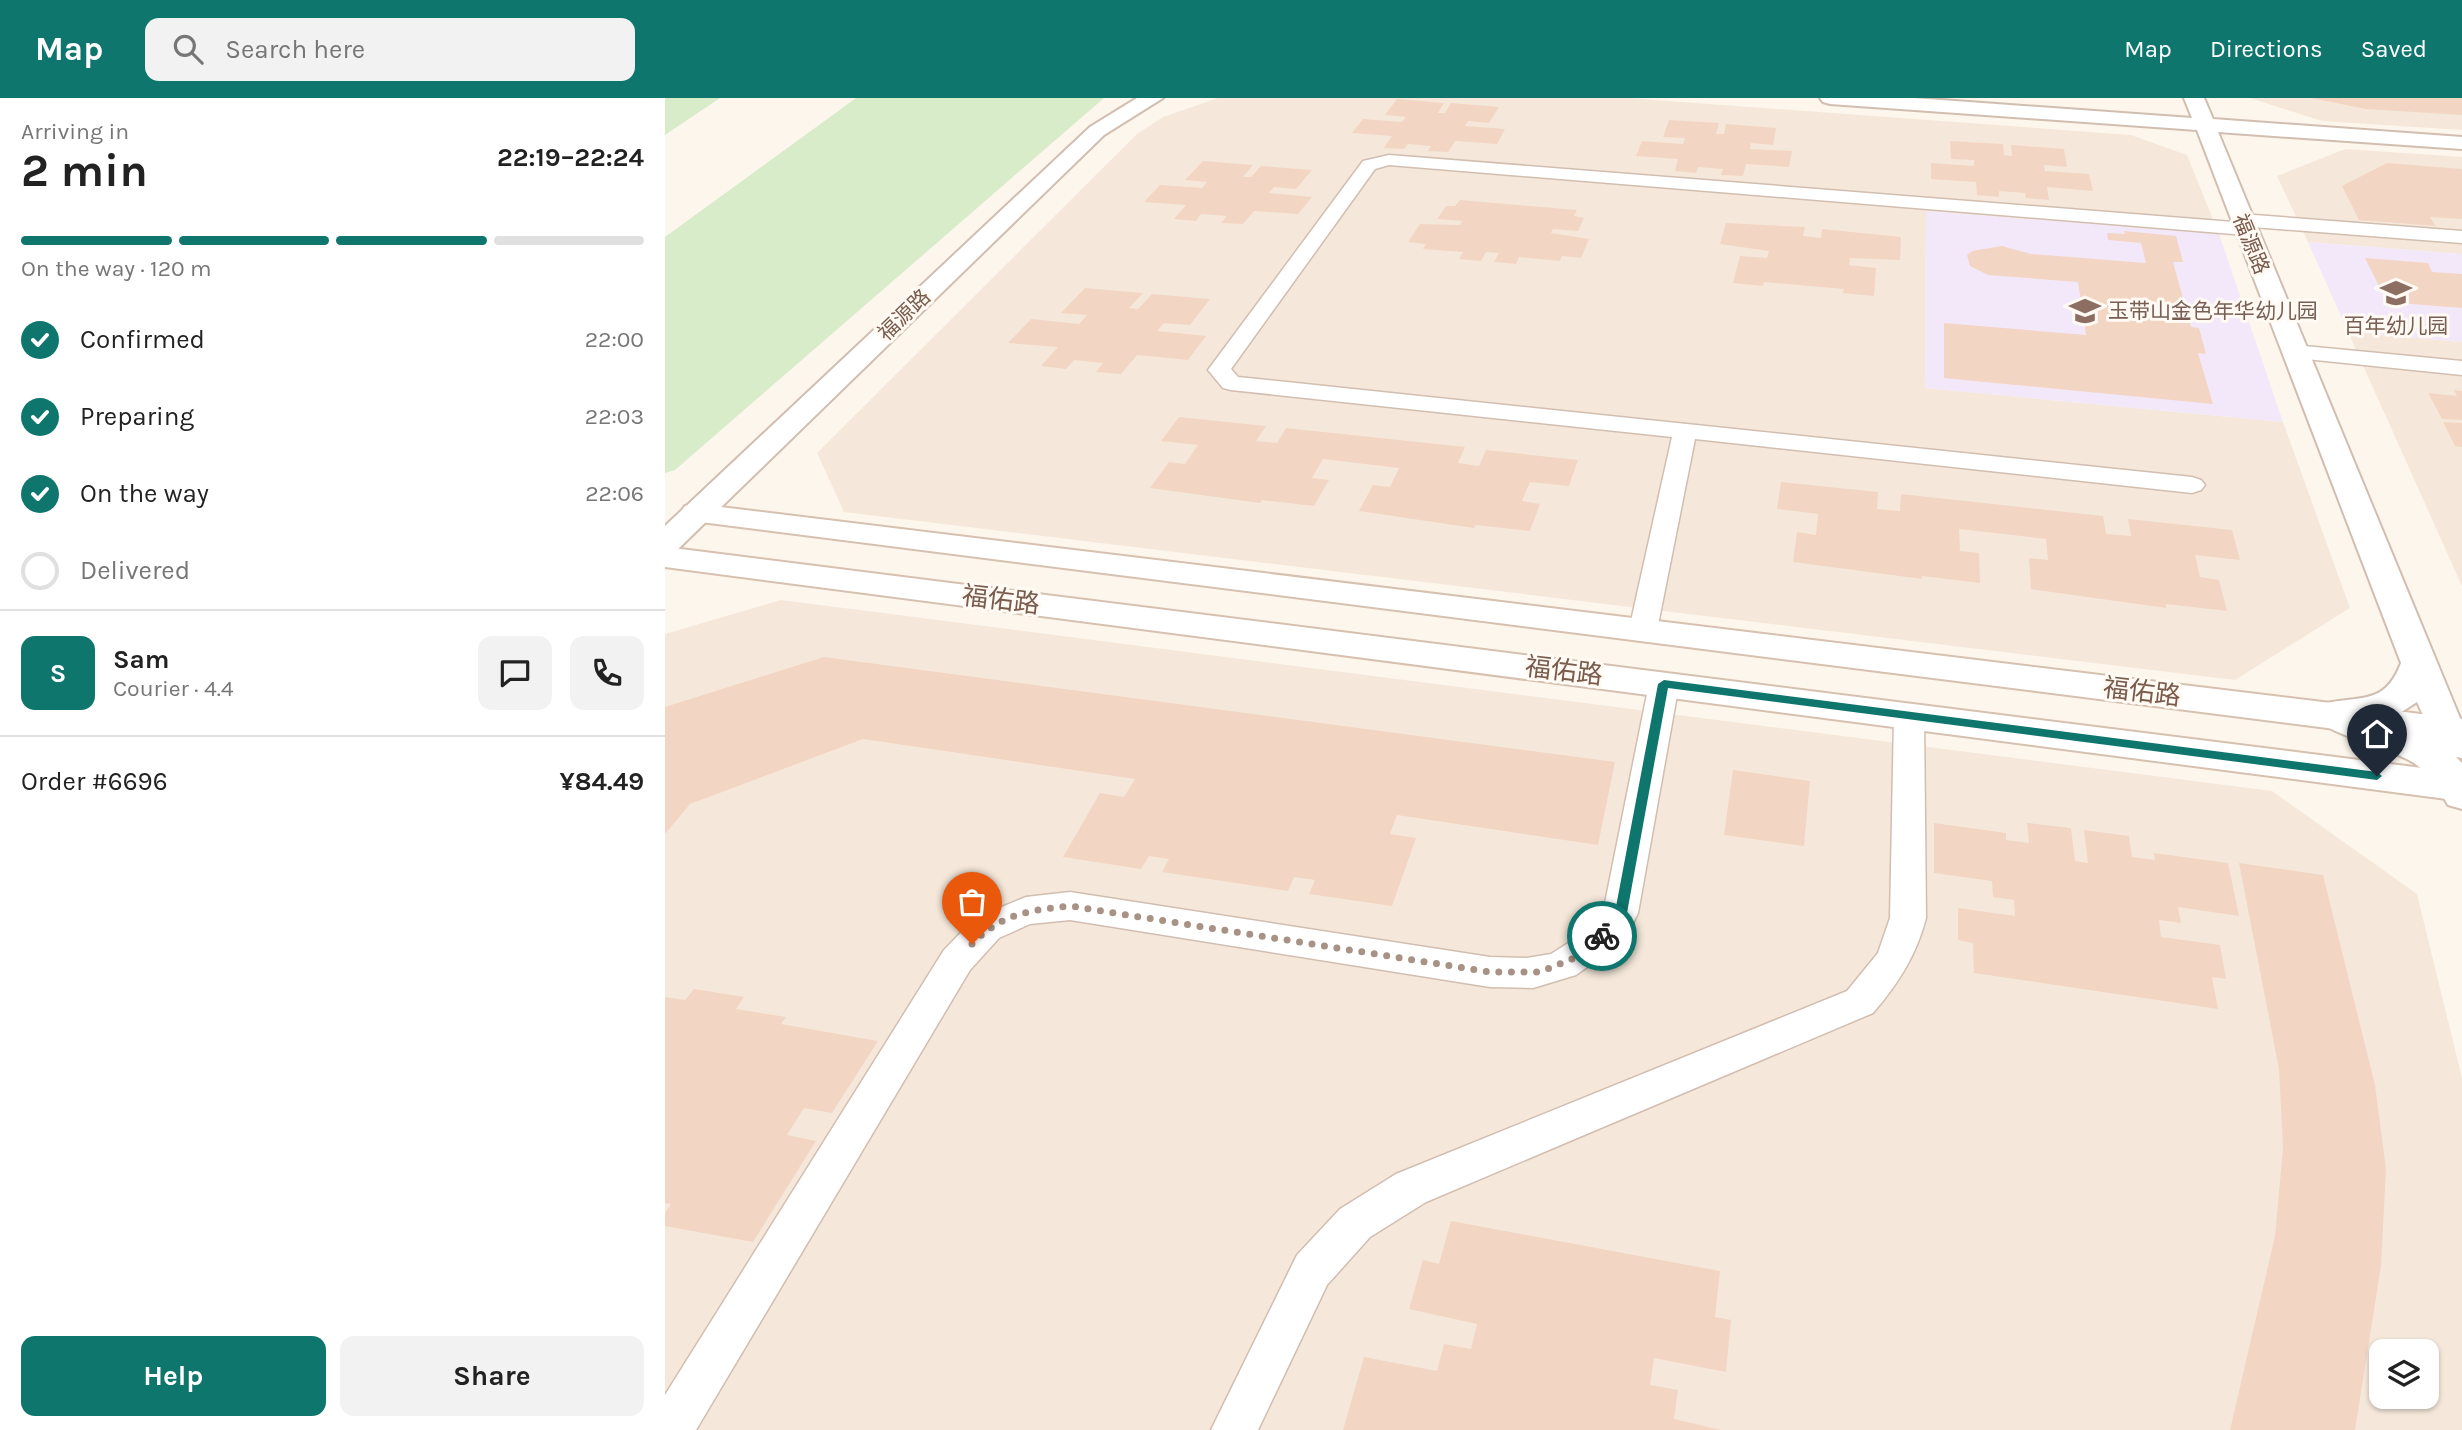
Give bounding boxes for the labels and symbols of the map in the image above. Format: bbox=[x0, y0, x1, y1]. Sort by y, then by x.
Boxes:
street label: 福源路 bbox=[2228, 210, 2274, 278]
school or university icon: 百年幼儿园 bbox=[2379, 276, 2413, 310]
street label: 福源路 bbox=[873, 284, 935, 346]
school or university icon: 玉带山金色年华幼儿园 bbox=[2068, 294, 2102, 328]
place label: 玉带山金色年华幼儿园 bbox=[2108, 299, 2318, 323]
place label: 百年幼儿园 bbox=[2344, 314, 2449, 338]
street label: 福佑路 bbox=[960, 580, 1042, 620]
street label: 福佑路 bbox=[1523, 651, 1605, 691]
street label: 福佑路 bbox=[2101, 672, 2183, 712]
pin bbox=[2347, 704, 2407, 776]
pin bbox=[942, 872, 1002, 944]
courier bbox=[1567, 901, 1637, 971]

